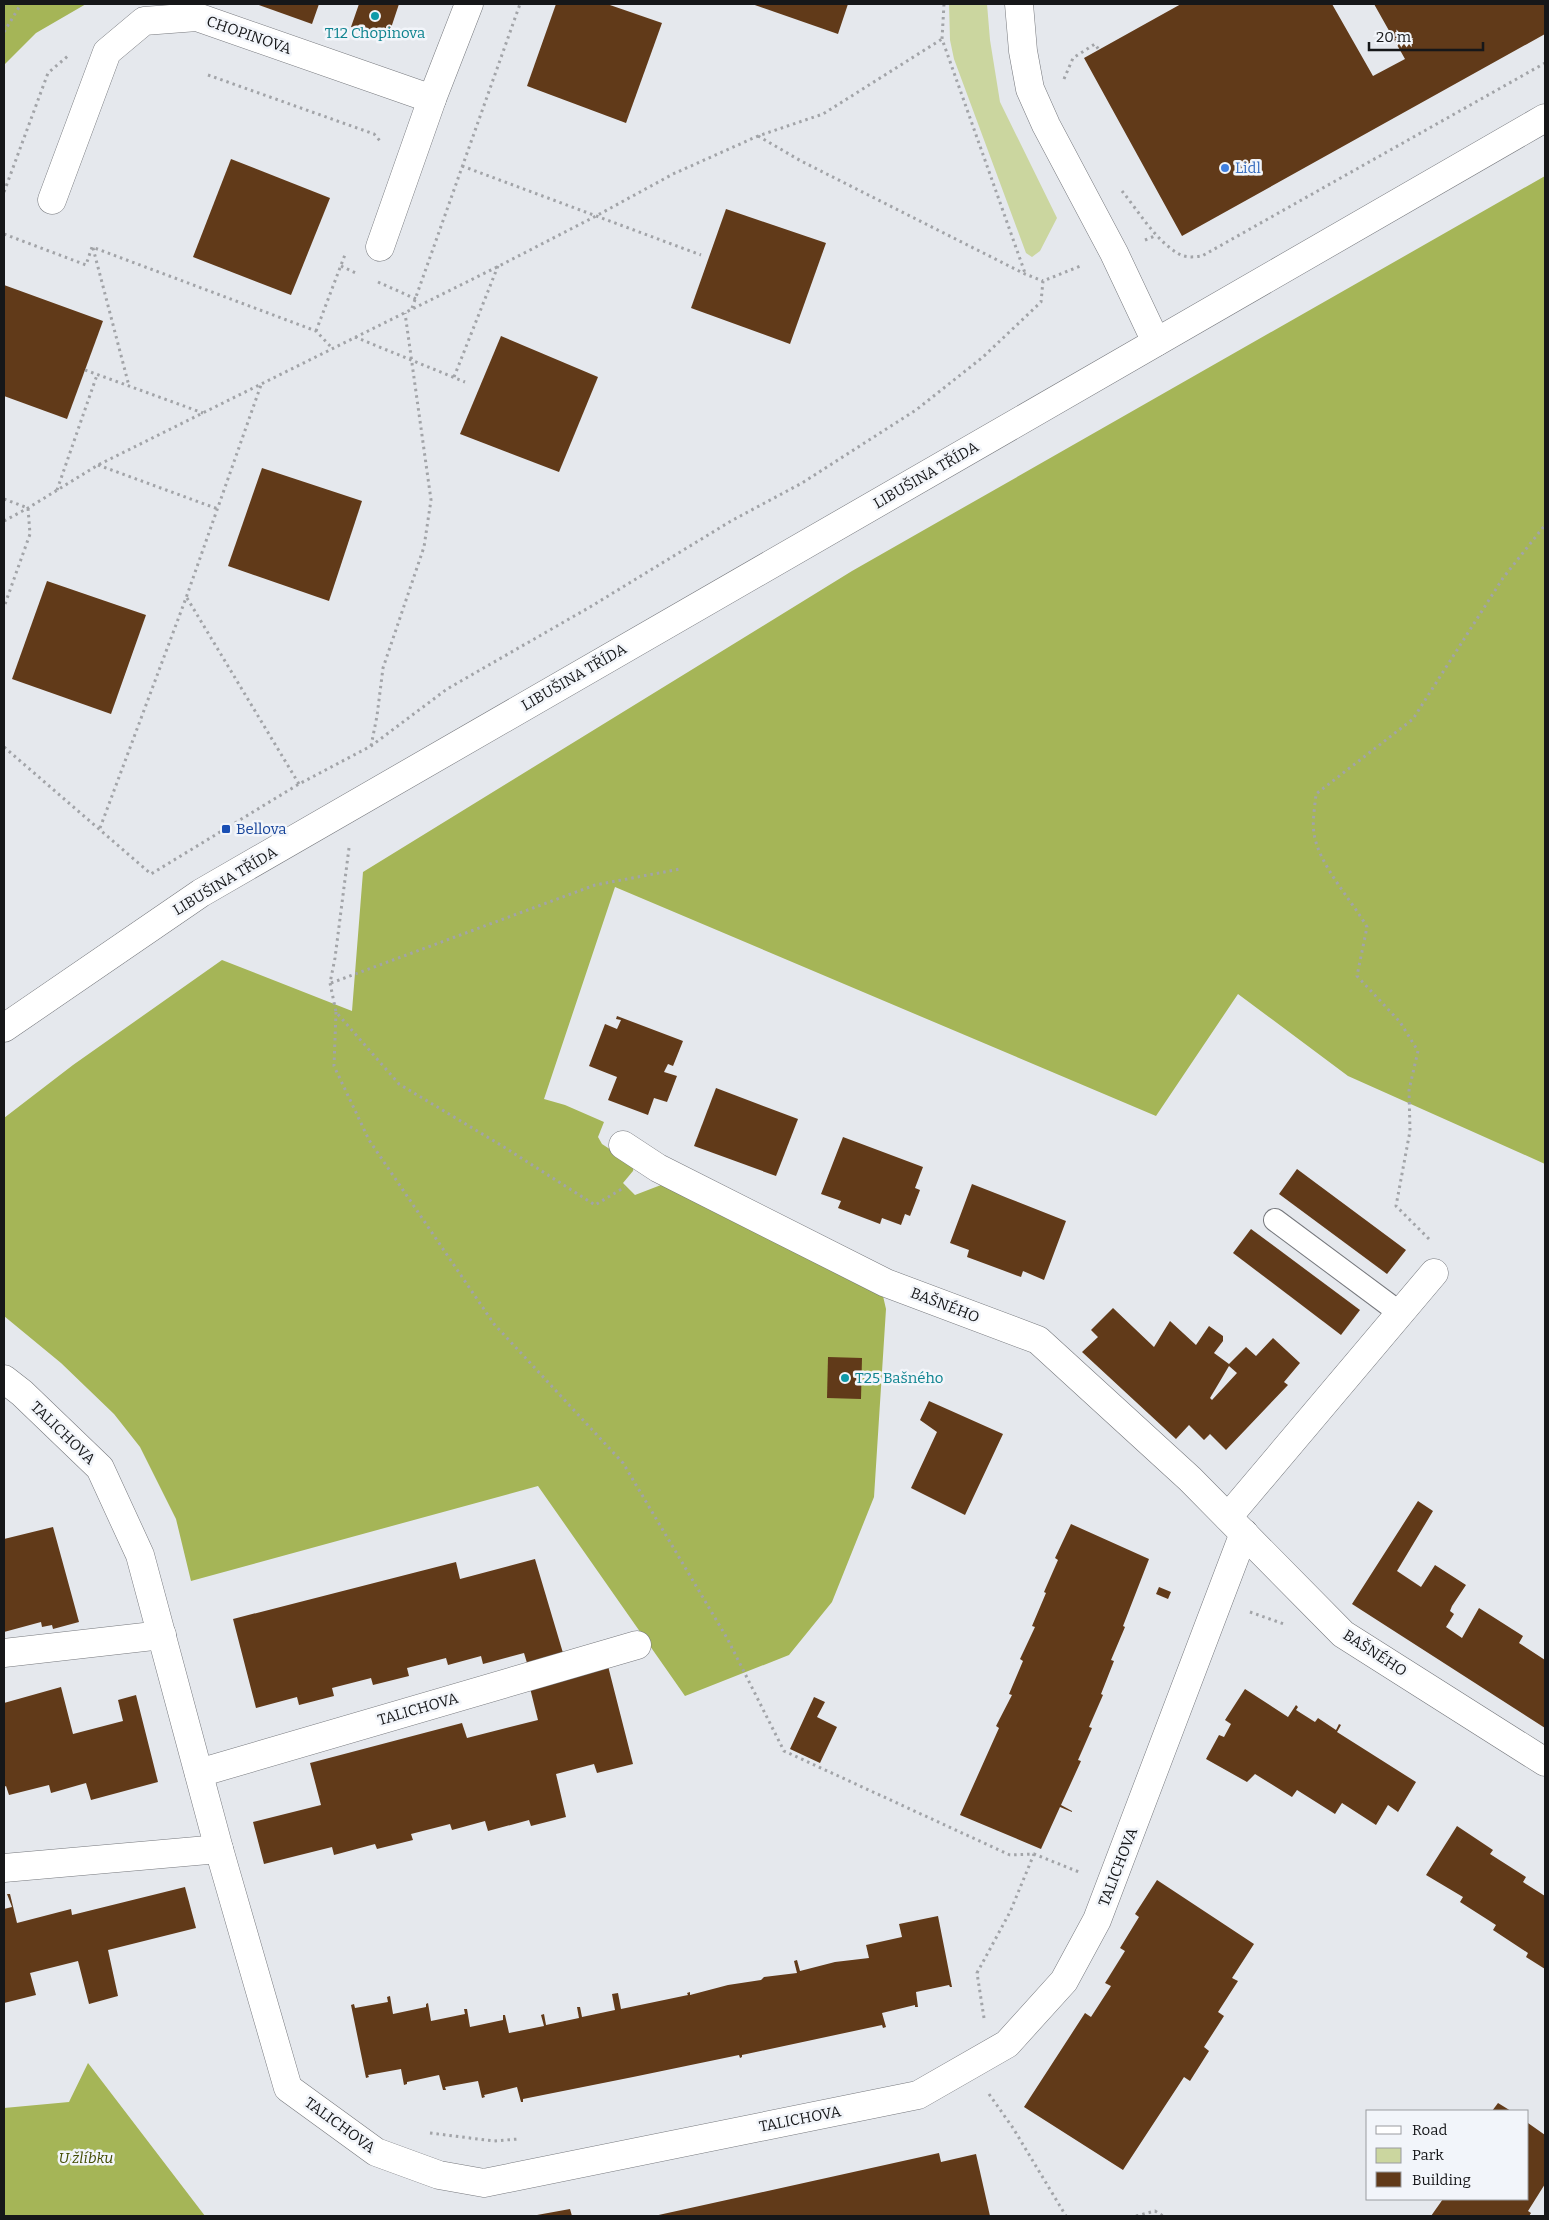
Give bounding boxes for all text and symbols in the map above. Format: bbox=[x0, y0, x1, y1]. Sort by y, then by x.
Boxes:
marker: T12 Chopinova bbox=[369, 10, 381, 22]
street label: CHOPINOVA bbox=[204, 12, 294, 58]
scale bar bbox=[1369, 20, 1483, 52]
place label: T12 Chopinova bbox=[325, 24, 425, 42]
text: 20 m bbox=[1376, 28, 1412, 46]
place label: Lidl bbox=[1235, 159, 1261, 177]
marker: Lidl bbox=[1219, 162, 1231, 174]
street label: LIBUŠINA TŘÍDA bbox=[870, 437, 982, 512]
street label: LIBUŠINA TŘÍDA bbox=[518, 639, 630, 714]
place label: Bellova bbox=[236, 820, 287, 838]
marker: Bellova bbox=[220, 823, 232, 835]
street label: LIBUŠINA TŘÍDA bbox=[170, 843, 281, 919]
street label: BAŠNÉHO bbox=[908, 1284, 982, 1326]
place label: T25 Bašného bbox=[855, 1369, 944, 1387]
marker: T25 Bašného bbox=[839, 1372, 851, 1384]
street label: TALICHOVA bbox=[27, 1398, 99, 1469]
street label: BAŠNÉHO bbox=[1340, 1626, 1410, 1680]
street label: TALICHOVA bbox=[376, 1689, 461, 1729]
street label: TALICHOVA bbox=[1095, 1825, 1141, 1909]
street label: TALICHOVA bbox=[301, 2093, 379, 2157]
street label: TALICHOVA bbox=[758, 2102, 843, 2136]
legend bbox=[1366, 2110, 1529, 2200]
text: Road bbox=[1412, 2121, 1447, 2139]
text: Park bbox=[1412, 2146, 1444, 2164]
park label: U žlíbku bbox=[59, 2149, 113, 2167]
text: Building bbox=[1412, 2171, 1471, 2189]

